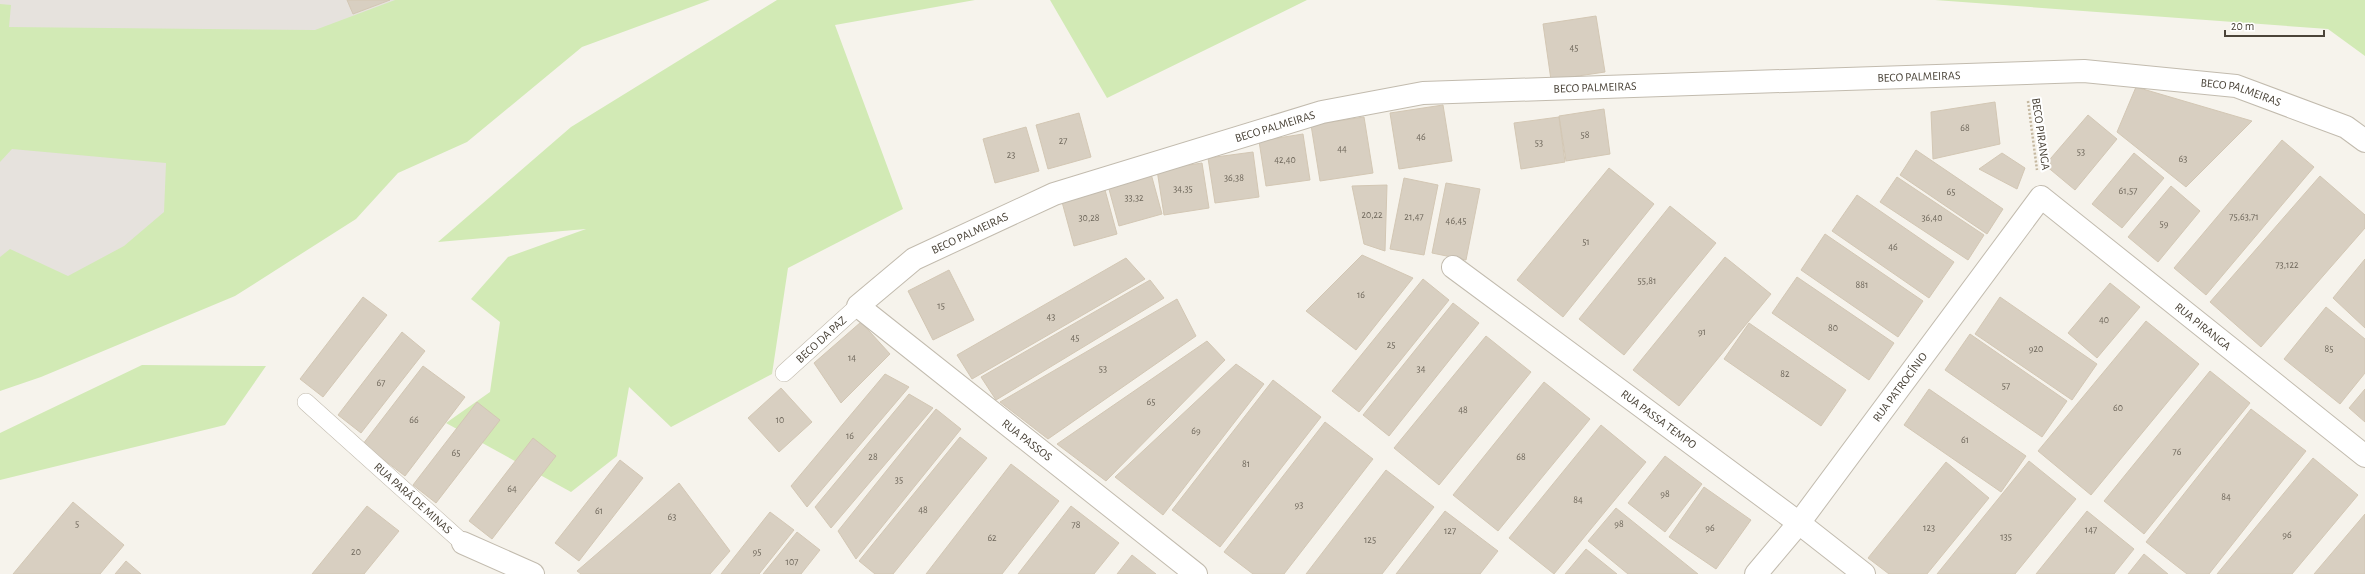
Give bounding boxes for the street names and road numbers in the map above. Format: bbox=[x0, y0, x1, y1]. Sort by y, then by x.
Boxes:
street label: BECO PALMEIRAS bbox=[1877, 69, 1961, 84]
street label: BECO PALMEIRAS bbox=[2200, 77, 2283, 108]
street label: BECO PALMEIRAS bbox=[1553, 80, 1637, 95]
street label: BECO PIRANGA bbox=[2030, 97, 2052, 171]
street label: BECO PALMEIRAS bbox=[1234, 108, 1317, 144]
street label: BECO PALMEIRAS bbox=[930, 210, 1010, 256]
street label: RUA PIRANGA bbox=[2173, 301, 2233, 352]
street label: BECO DA PAZ bbox=[794, 314, 849, 365]
street label: RUA PATROCÍNIO bbox=[1870, 350, 1930, 424]
street label: RUA PASSA TEMPO bbox=[1619, 388, 1699, 451]
street label: RUA PASSOS bbox=[1000, 417, 1055, 463]
street label: RUA PARÁ DE MINAS bbox=[372, 460, 455, 536]

